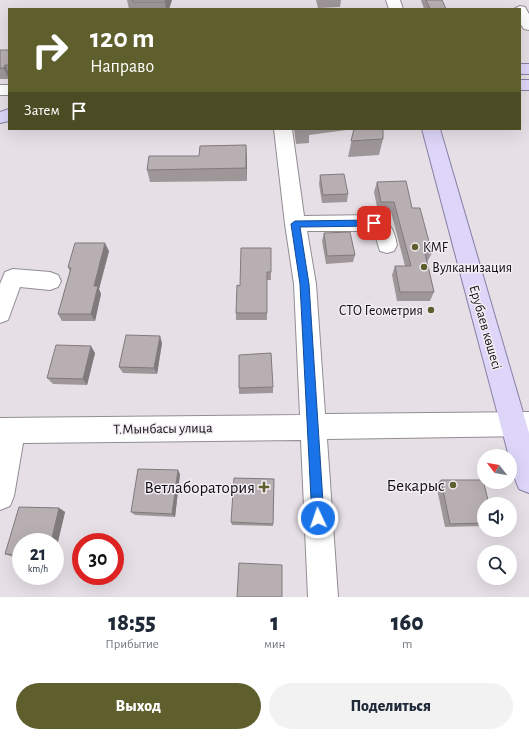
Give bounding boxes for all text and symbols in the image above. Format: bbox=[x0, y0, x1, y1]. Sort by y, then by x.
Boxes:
icon: right bbox=[24, 24, 76, 76]
text: 120 m bbox=[90, 25, 155, 53]
text: Направо bbox=[90, 58, 154, 76]
icon: arrive bbox=[68, 100, 90, 122]
text: Затем bbox=[24, 103, 60, 118]
pin bbox=[357, 206, 391, 240]
icon: arrive bbox=[363, 212, 385, 234]
place label: KMF bbox=[423, 241, 449, 255]
marker: KMF bbox=[410, 242, 420, 252]
place label: Вулканизация bbox=[432, 261, 512, 275]
marker: Вулканизация bbox=[419, 262, 429, 272]
street label: Ерубаев көшесі bbox=[466, 283, 504, 371]
place label: СТО Геометрия bbox=[339, 304, 423, 318]
marker: СТО Геометрия bbox=[426, 305, 436, 315]
street label: Т.Мынбасы улица bbox=[113, 421, 213, 437]
north arrow bbox=[477, 449, 517, 489]
map controls bbox=[477, 449, 517, 585]
place label: Бекарыс bbox=[386, 477, 445, 494]
place label: Ветлаборатория bbox=[144, 479, 255, 496]
marker: Бекарыс bbox=[448, 480, 458, 490]
marker: Ветлаборатория bbox=[258, 481, 270, 493]
position arrow bbox=[297, 497, 339, 539]
button: sound bbox=[477, 497, 517, 537]
speed limit sign: 30 bbox=[72, 533, 124, 585]
text: 21 bbox=[30, 544, 46, 564]
button: search bbox=[477, 545, 517, 585]
text: km/h bbox=[28, 564, 48, 574]
text: 18:55 bbox=[108, 611, 156, 635]
text: 1 bbox=[270, 611, 279, 635]
text: 160 bbox=[391, 611, 424, 635]
text: Прибытие bbox=[105, 638, 159, 651]
text: мин bbox=[264, 638, 286, 651]
text: m bbox=[402, 638, 412, 651]
button: Выход bbox=[16, 683, 261, 729]
button: Поделиться bbox=[269, 683, 513, 729]

